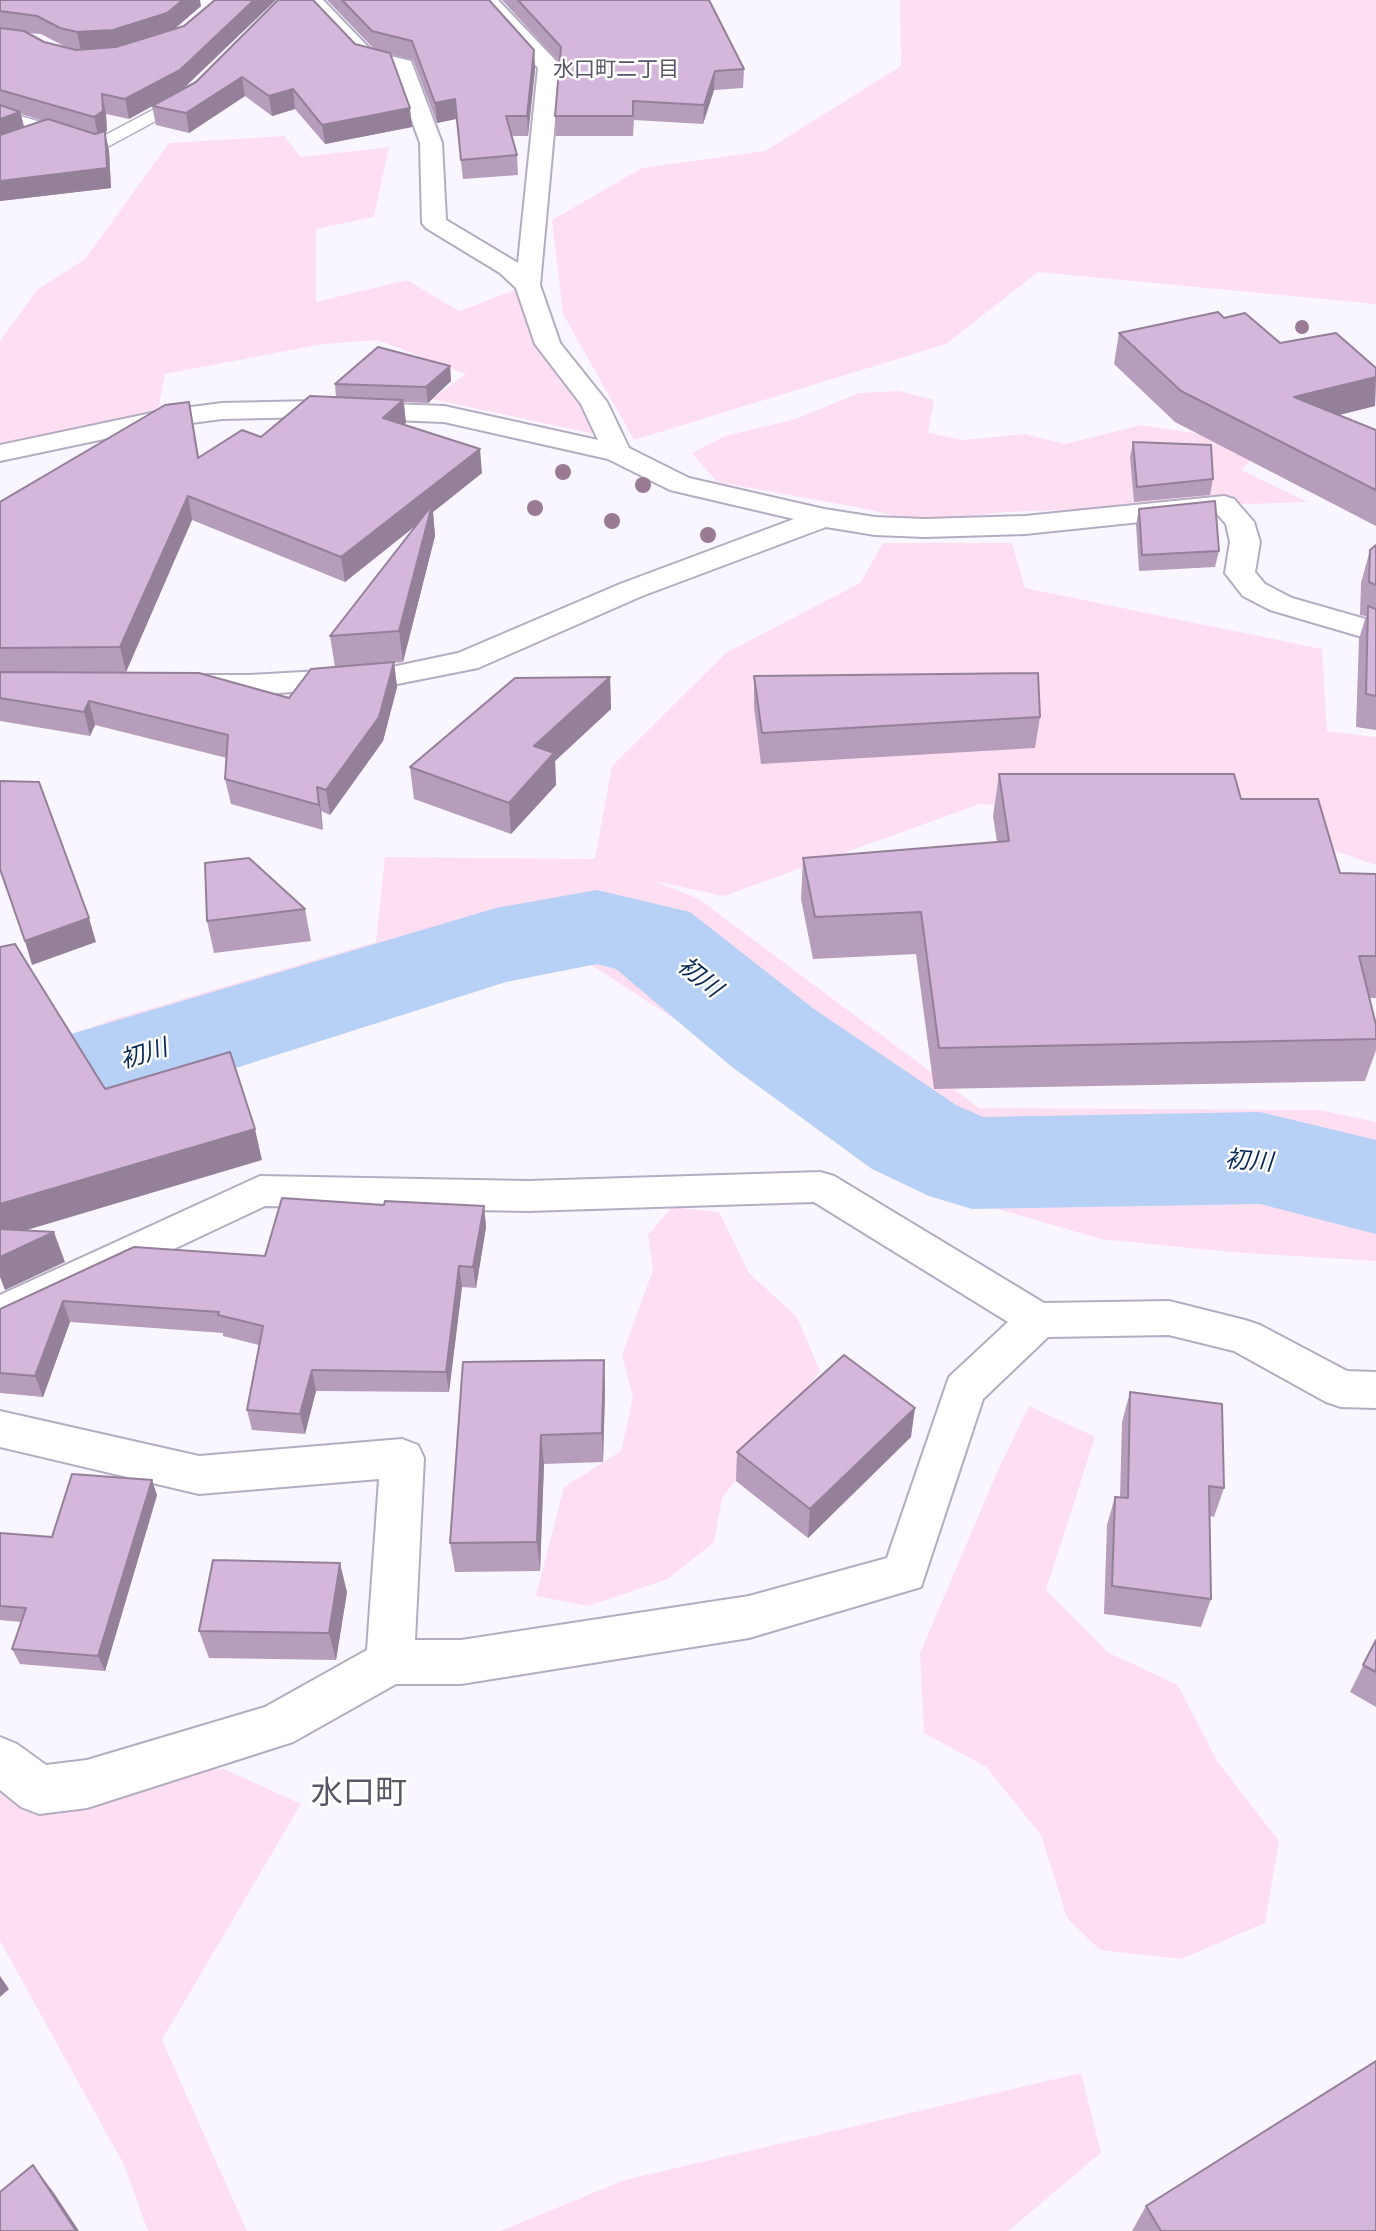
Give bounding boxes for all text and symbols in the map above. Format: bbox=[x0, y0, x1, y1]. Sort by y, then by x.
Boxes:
district label: 水口町二丁目 bbox=[553, 57, 679, 83]
water label: 初川 bbox=[671, 952, 727, 1004]
water label: 初川 bbox=[117, 1034, 171, 1076]
water label: 初川 bbox=[1224, 1146, 1274, 1178]
district label: 水口町 bbox=[311, 1775, 407, 1813]

